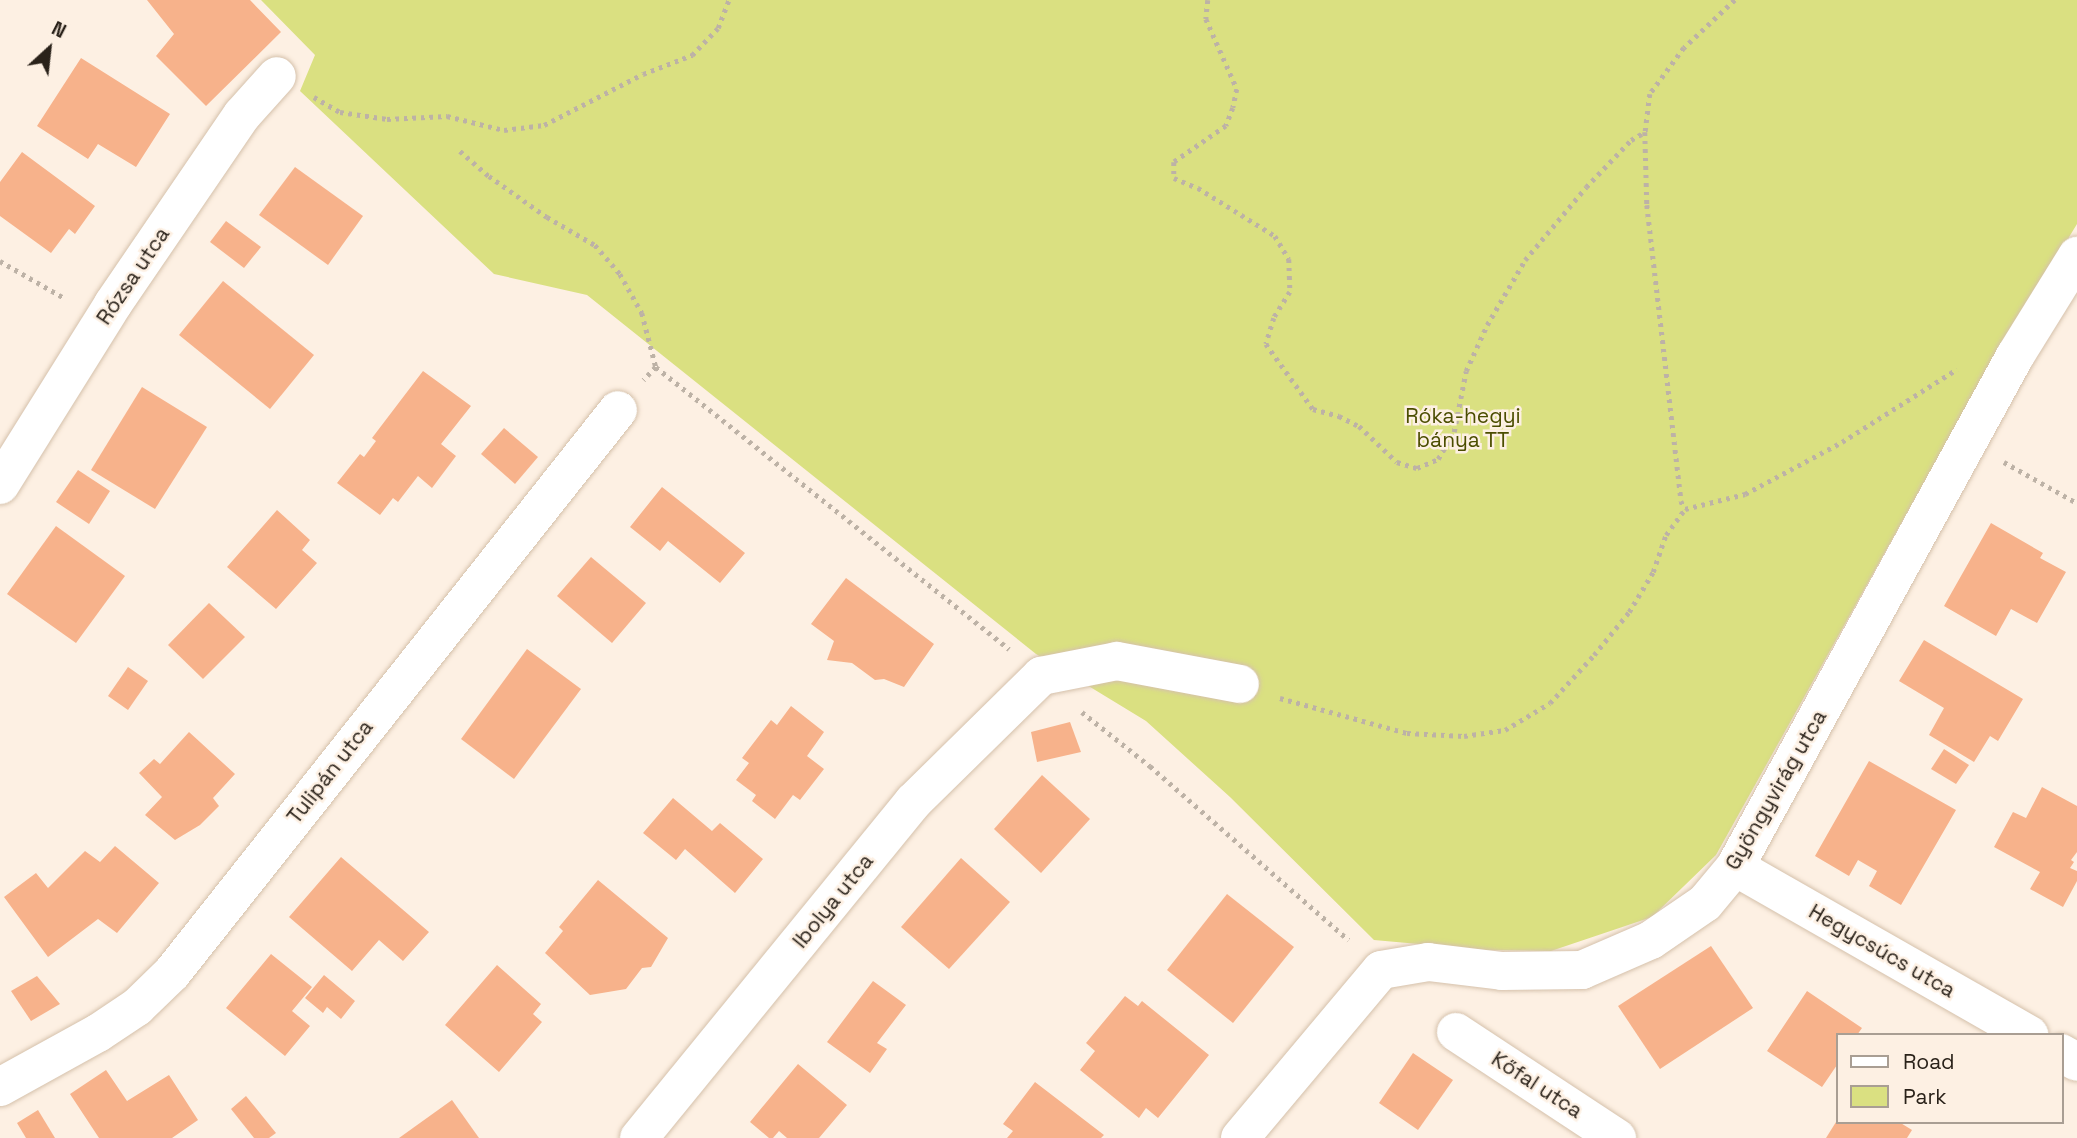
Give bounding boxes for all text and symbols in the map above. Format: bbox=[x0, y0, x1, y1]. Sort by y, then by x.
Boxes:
north arrow bbox=[14, 14, 84, 84]
text: N bbox=[47, 16, 70, 44]
street label: Rózsa utca bbox=[91, 223, 175, 329]
park label: Róka-hegyi bánya TT bbox=[1405, 403, 1521, 453]
street label: Gyöngyvirág utca bbox=[1720, 706, 1832, 874]
street label: Tulipán utca bbox=[282, 715, 378, 829]
street label: Ibolya utca bbox=[787, 849, 879, 953]
street label: Hegycsúcs utca bbox=[1804, 899, 1960, 1003]
legend bbox=[1836, 1033, 2063, 1124]
street label: Kőfal utca bbox=[1487, 1046, 1587, 1124]
text: Road bbox=[1903, 1048, 1955, 1075]
text: Park bbox=[1903, 1083, 1947, 1110]

